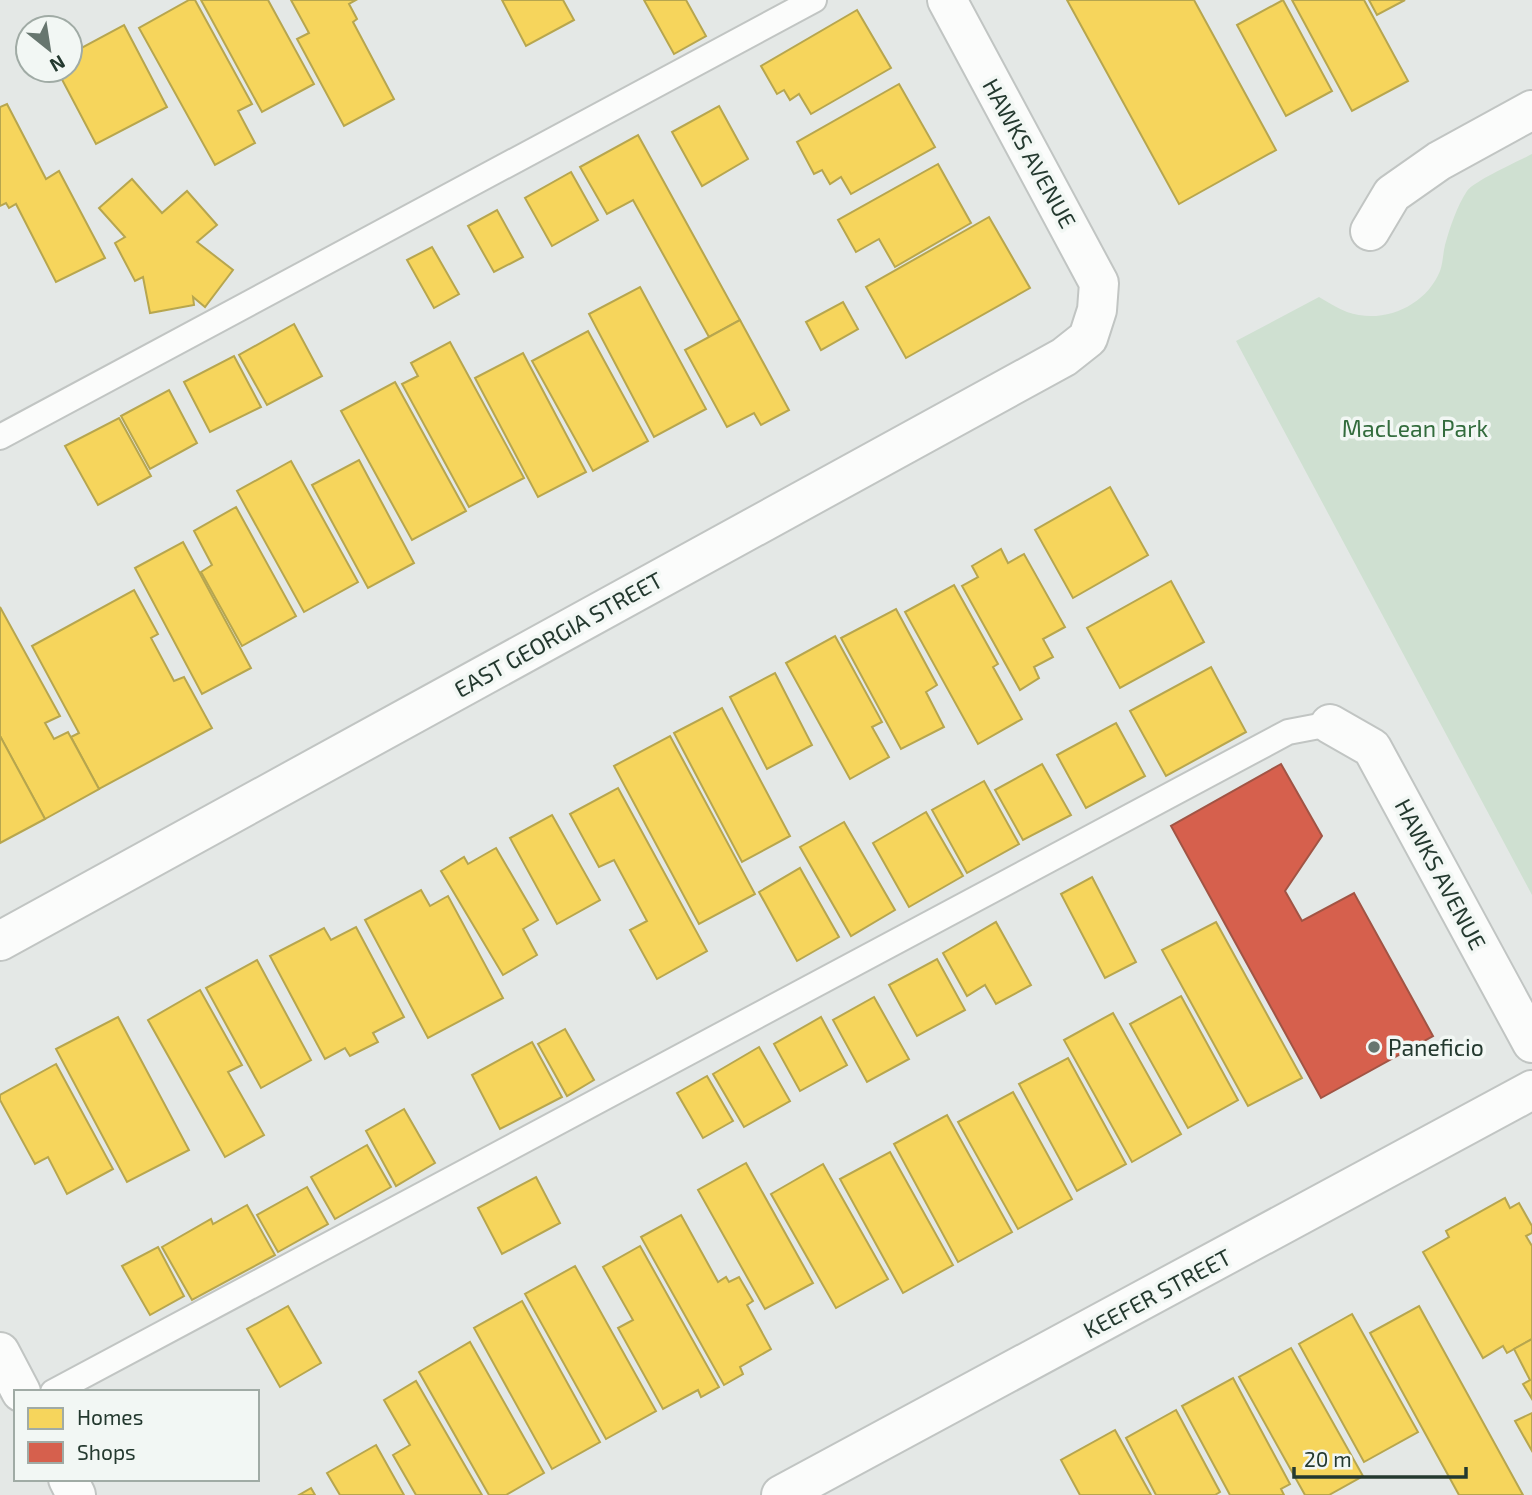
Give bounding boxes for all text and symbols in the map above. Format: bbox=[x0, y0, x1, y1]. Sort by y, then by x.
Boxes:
north arrow bbox=[14, 14, 84, 84]
text: N bbox=[46, 51, 69, 78]
street label: HAWKS AVENUE bbox=[977, 73, 1083, 233]
park label: MacLean Park bbox=[1342, 414, 1488, 442]
street label: EAST GEORGIA STREET bbox=[449, 565, 667, 703]
street label: HAWKS AVENUE bbox=[1389, 794, 1493, 954]
place label: Paneficio bbox=[1388, 1033, 1484, 1061]
marker: Paneficio bbox=[1366, 1039, 1382, 1055]
street label: KEEFER STREET bbox=[1078, 1242, 1236, 1344]
legend bbox=[14, 1390, 259, 1481]
text: Homes bbox=[77, 1404, 143, 1429]
scale bar bbox=[1294, 1436, 1466, 1480]
text: Shops bbox=[77, 1439, 136, 1464]
text: 20 m bbox=[1304, 1446, 1352, 1471]

